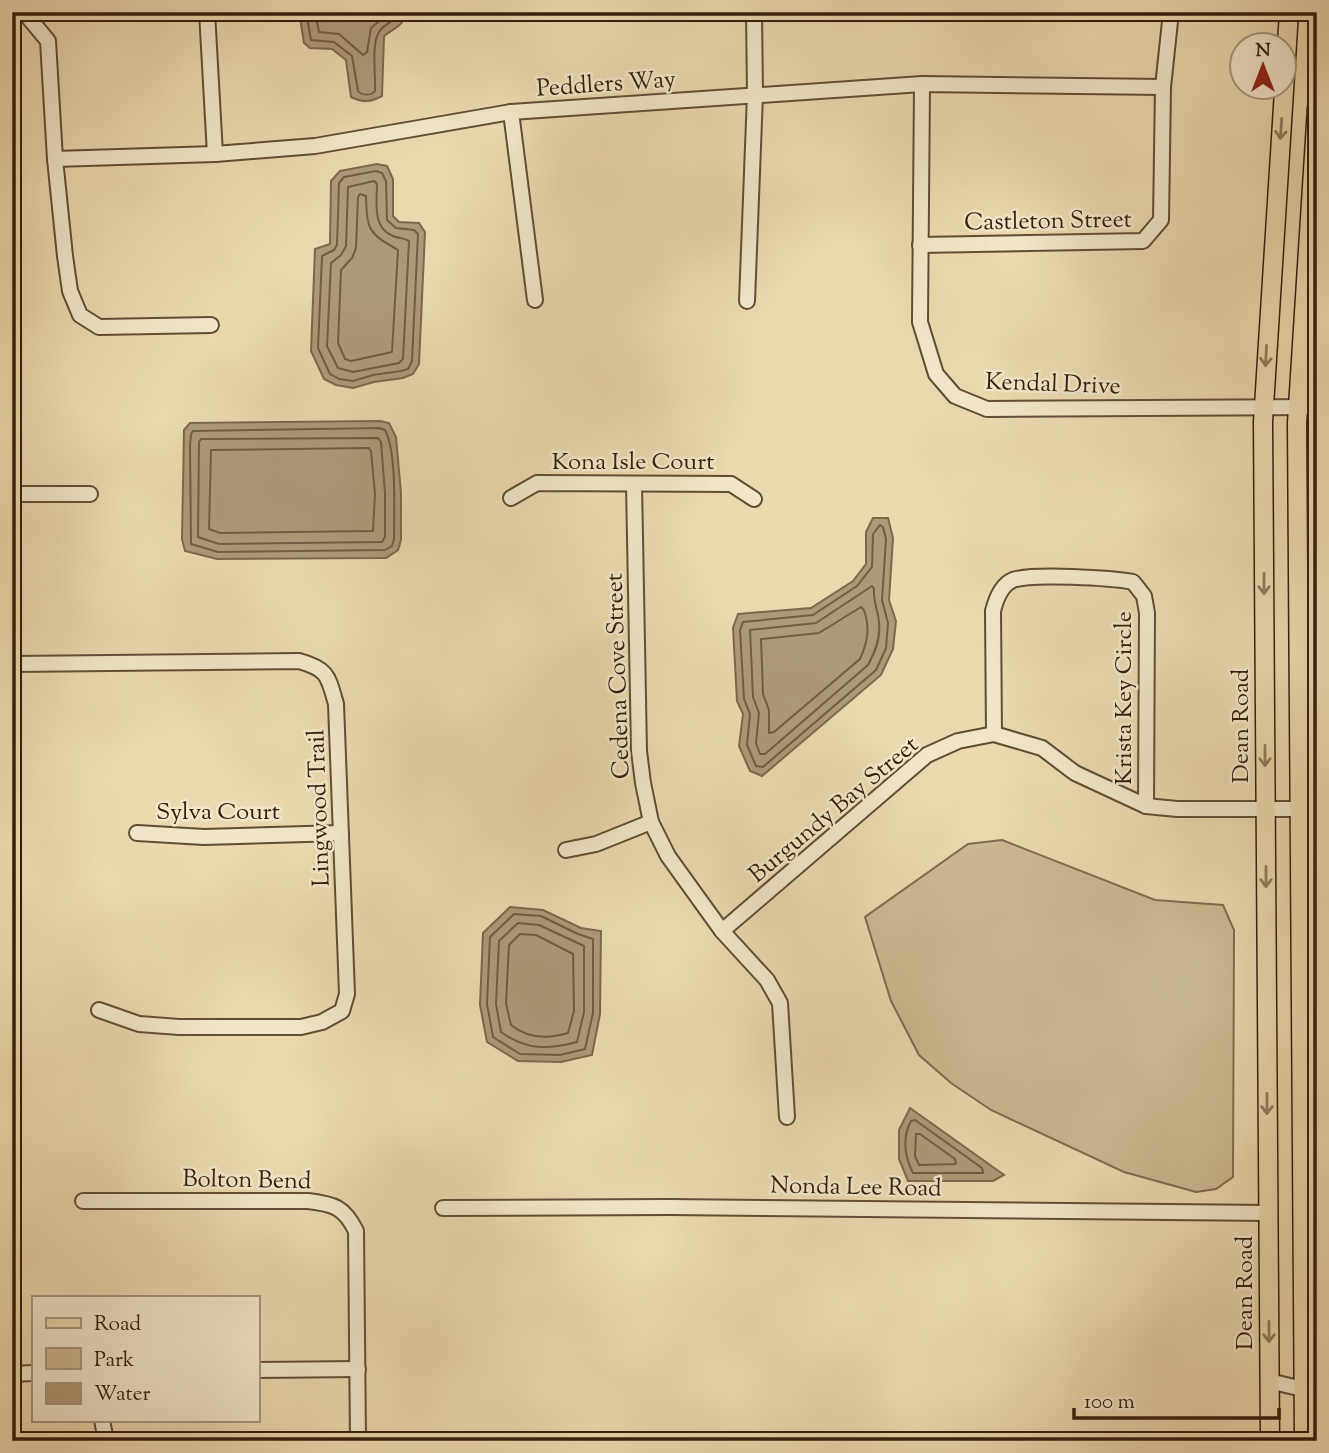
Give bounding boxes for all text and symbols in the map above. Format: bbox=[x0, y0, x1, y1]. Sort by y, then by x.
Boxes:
north arrow bbox=[1228, 32, 1298, 102]
text: N bbox=[1255, 38, 1271, 65]
street label: Peddlers Way bbox=[535, 63, 677, 107]
one-way arrow bbox=[1275, 117, 1288, 140]
street label: Castleton Street bbox=[964, 204, 1132, 240]
one-way arrow bbox=[1259, 344, 1272, 367]
street label: Kendal Drive bbox=[985, 366, 1121, 404]
street label: Kona Isle Court bbox=[552, 446, 714, 480]
street label: Cedena Cove Street bbox=[598, 572, 640, 779]
one-way arrow bbox=[1257, 572, 1271, 595]
street label: Krista Key Circle bbox=[1108, 611, 1142, 785]
street label: Dean Road bbox=[1225, 668, 1259, 783]
street label: Lingwood Trail bbox=[300, 728, 340, 887]
street label: Burgundy Bay Street bbox=[742, 729, 927, 892]
one-way arrow bbox=[1258, 744, 1272, 767]
street label: Sylva Court bbox=[156, 796, 280, 830]
one-way arrow bbox=[1259, 865, 1273, 888]
one-way arrow bbox=[1261, 1093, 1274, 1116]
street label: Bolton Bend bbox=[182, 1163, 312, 1199]
street label: Nonda Lee Road bbox=[770, 1170, 942, 1207]
street label: Dean Road bbox=[1229, 1235, 1263, 1350]
legend bbox=[32, 1296, 259, 1422]
text: Road bbox=[94, 1310, 141, 1340]
one-way arrow bbox=[1262, 1320, 1276, 1343]
text: Park bbox=[94, 1346, 135, 1376]
scale bar bbox=[1074, 1376, 1278, 1420]
text: Water bbox=[94, 1380, 151, 1410]
text: 100 m bbox=[1084, 1388, 1135, 1418]

